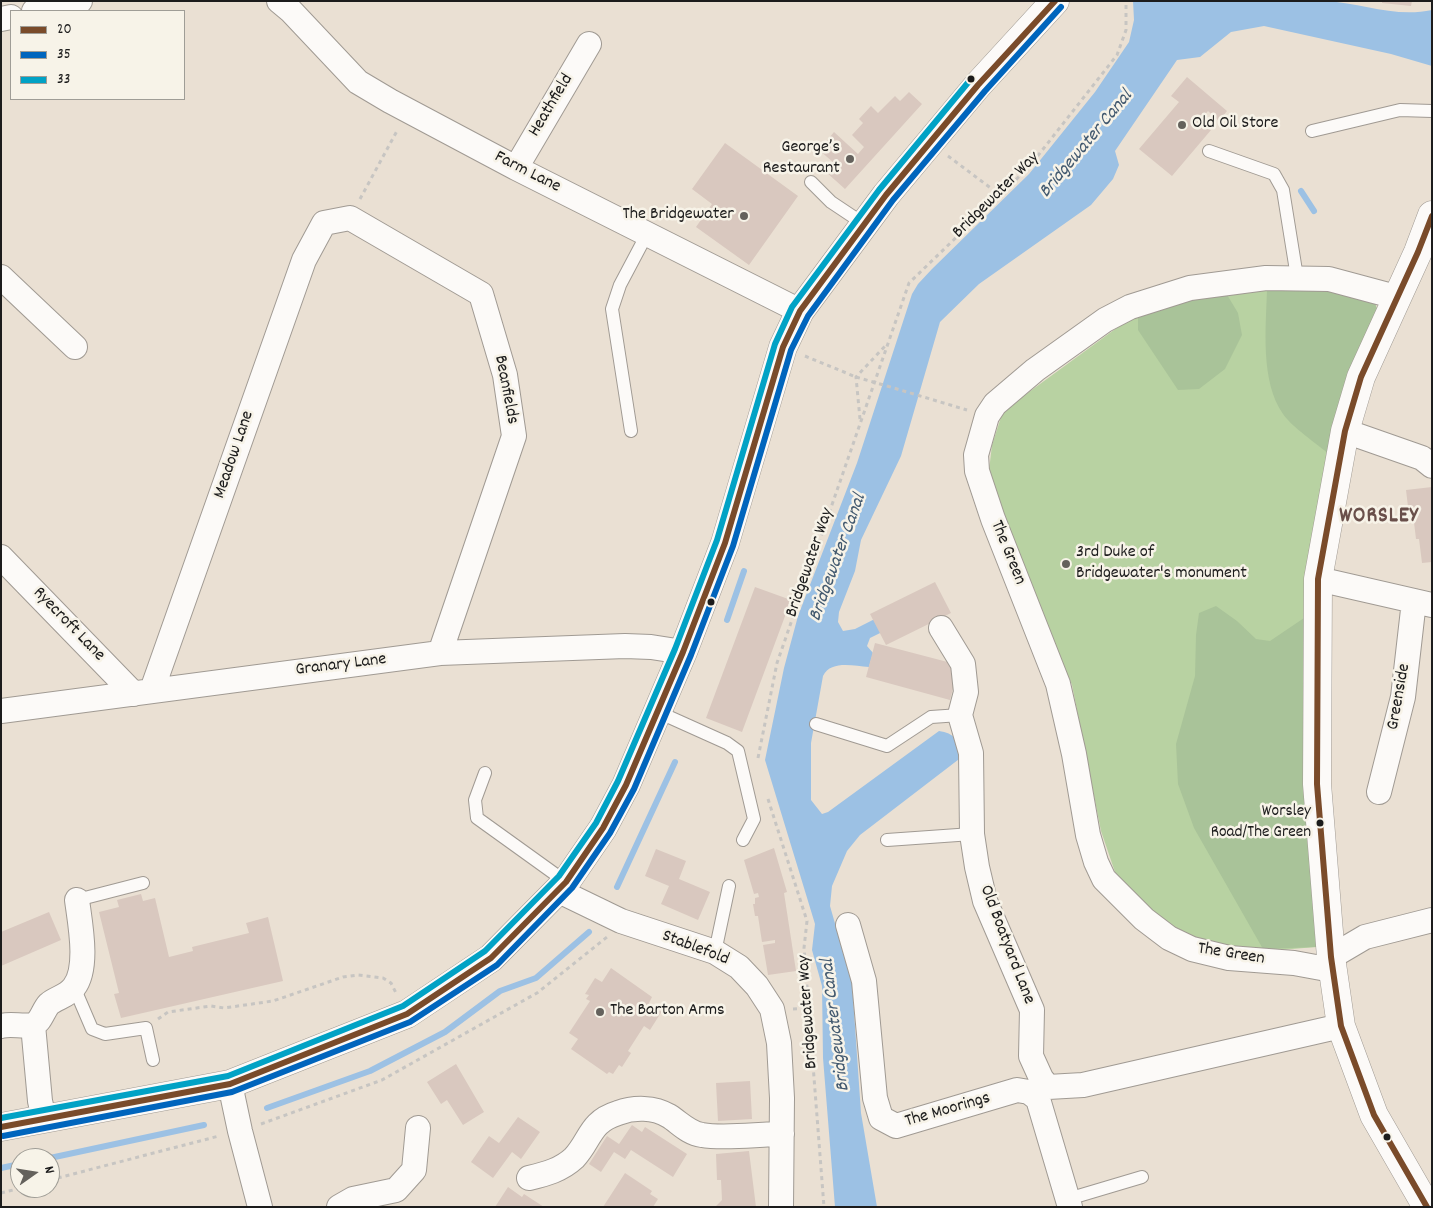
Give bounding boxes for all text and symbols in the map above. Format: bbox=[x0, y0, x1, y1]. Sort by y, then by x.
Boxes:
legend bbox=[10, 10, 185, 100]
text: 20 bbox=[57, 19, 72, 41]
text: 35 bbox=[57, 44, 71, 66]
text: 33 bbox=[57, 69, 70, 91]
street label: Heathfield bbox=[525, 71, 579, 141]
unlabelled marker bbox=[966, 74, 976, 84]
water label: Bridgewater Canal bbox=[1035, 87, 1139, 203]
place label: Old Oil Store bbox=[1192, 114, 1278, 136]
marker: Old Oil Store bbox=[1176, 119, 1188, 131]
place label: George’s Restaurant bbox=[763, 138, 840, 180]
street label: Farm Lane bbox=[490, 147, 564, 199]
street label: Bridgewater Way bbox=[949, 148, 1045, 244]
marker: George’s Restaurant bbox=[844, 153, 856, 165]
place label: The Bridgewater bbox=[622, 205, 734, 227]
marker: The Bridgewater bbox=[738, 210, 750, 222]
street label: Beanfields bbox=[488, 354, 522, 426]
street label: Meadow Lane bbox=[210, 408, 260, 502]
water label: Bridgewater Canal bbox=[805, 491, 873, 625]
street label: Bridgewater Way bbox=[782, 505, 840, 621]
district label: WORSLEY bbox=[1338, 505, 1420, 531]
street label: The Green bbox=[984, 518, 1030, 588]
place label: 3rd Duke of Bridgewater's monument bbox=[1076, 543, 1247, 586]
marker: 3rd Duke of Bridgewater's monument bbox=[1060, 558, 1072, 570]
street label: Ryecroft Lane bbox=[27, 583, 109, 667]
unlabelled marker bbox=[706, 597, 716, 607]
street label: Granary Lane bbox=[294, 650, 388, 682]
street label: Greenside bbox=[1384, 662, 1416, 732]
place label: Worsley Road/The Green bbox=[1211, 803, 1311, 843]
marker: Worsley Road/The Green bbox=[1315, 818, 1325, 828]
street label: Old Boatyard Lane bbox=[973, 882, 1039, 1008]
street label: Stablefold bbox=[658, 926, 732, 972]
street label: The Green bbox=[1196, 939, 1266, 971]
street label: Bridgewater Way bbox=[794, 954, 824, 1070]
water label: Bridgewater Canal bbox=[818, 957, 856, 1093]
place label: The Barton Arms bbox=[610, 1001, 725, 1023]
marker: The Barton Arms bbox=[594, 1006, 606, 1018]
street label: The Moorings bbox=[903, 1089, 993, 1133]
unlabelled marker bbox=[1382, 1132, 1392, 1142]
north arrow bbox=[10, 1148, 60, 1198]
text: N bbox=[38, 1164, 59, 1175]

